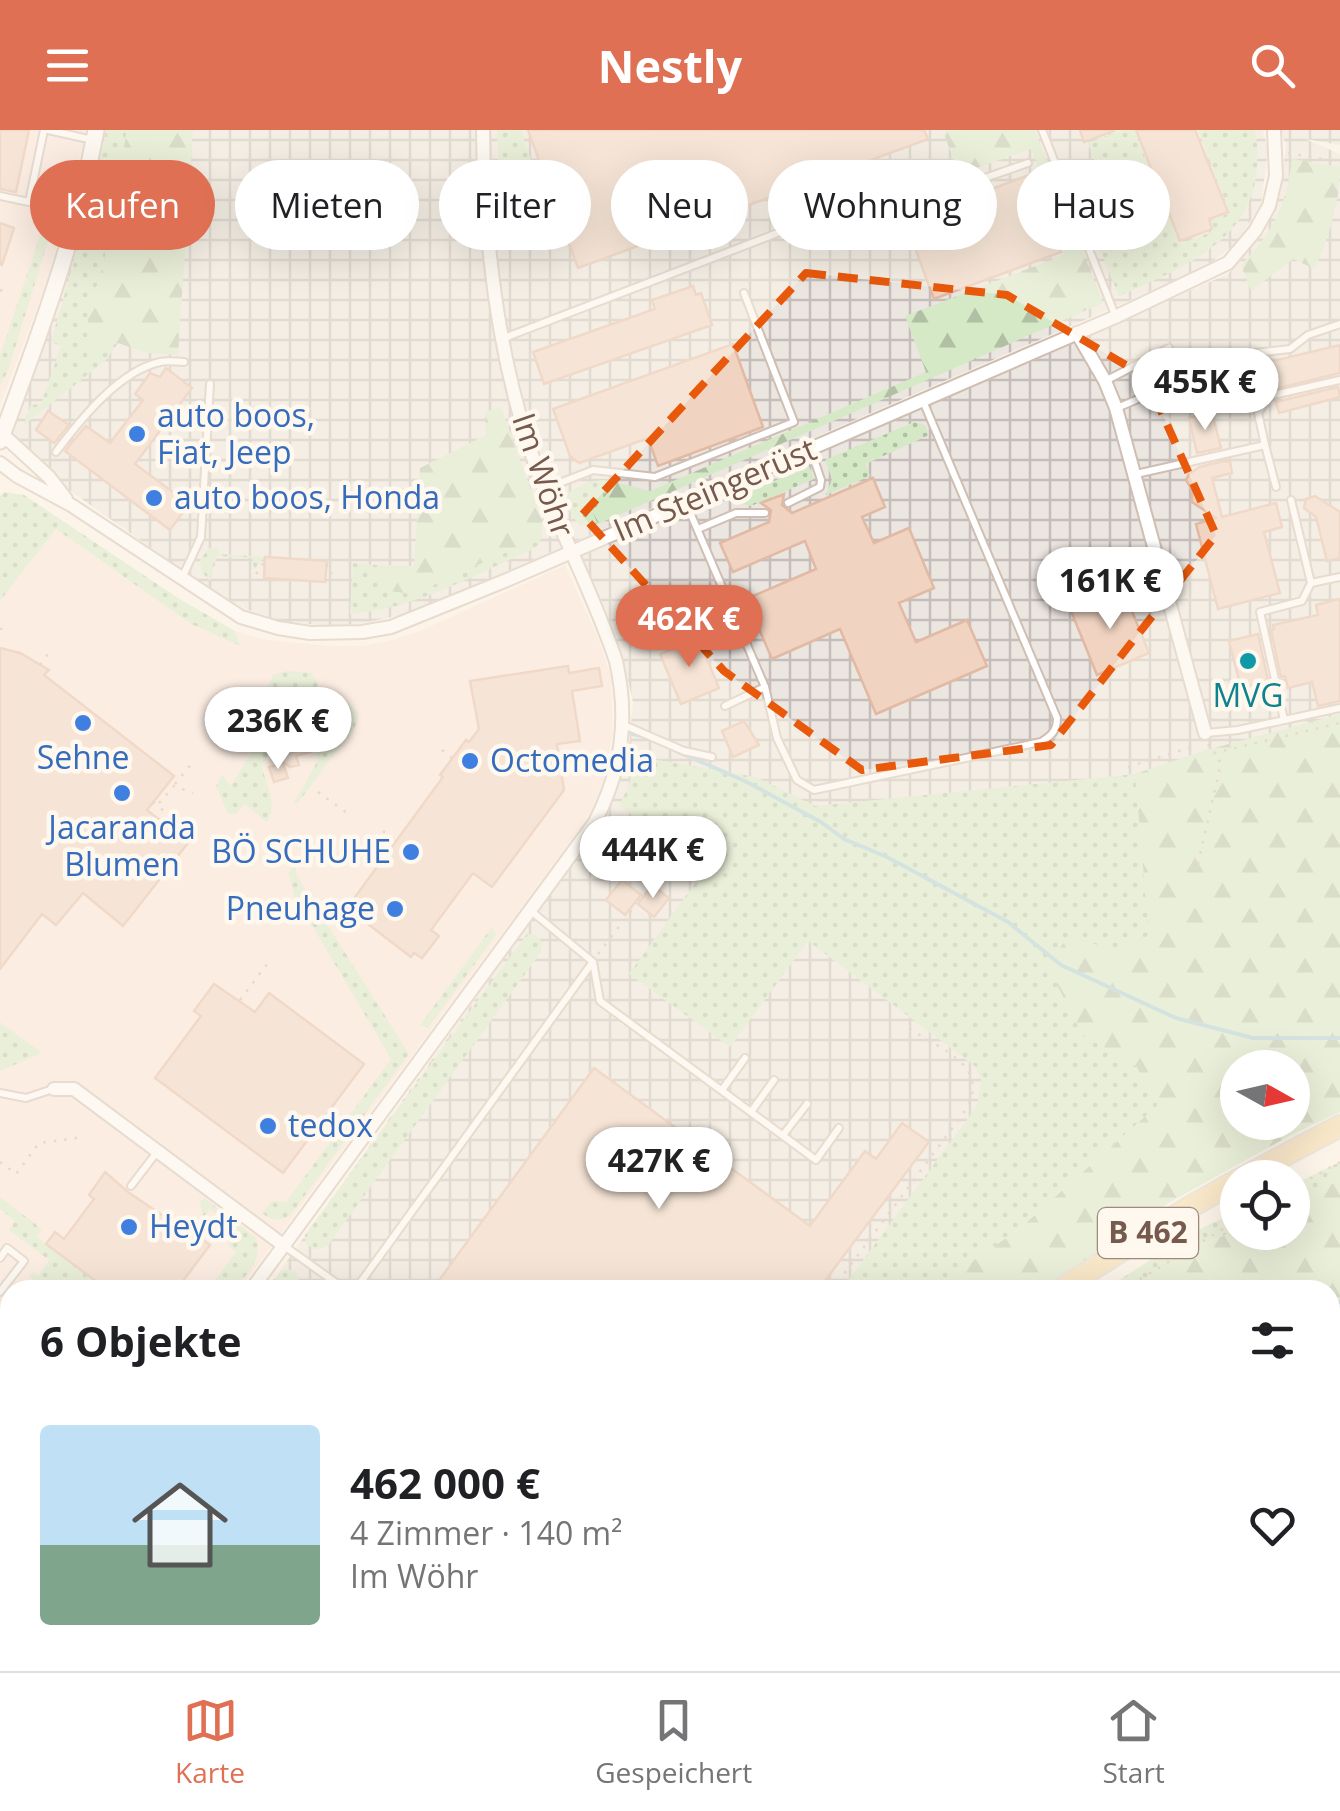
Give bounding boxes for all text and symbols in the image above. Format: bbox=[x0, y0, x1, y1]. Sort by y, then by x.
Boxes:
text: Nestly bbox=[598, 35, 742, 96]
icon: menu bbox=[40, 38, 95, 93]
icon: search bbox=[1245, 38, 1300, 93]
chip: Kaufen bbox=[30, 160, 215, 250]
chip: Mieten bbox=[235, 160, 419, 250]
chip: Filter bbox=[439, 160, 591, 250]
chip: Neu bbox=[611, 160, 748, 250]
chip: Wohnung bbox=[768, 160, 997, 250]
chip: Haus bbox=[1017, 160, 1170, 250]
pin: 455K € bbox=[1124, 348, 1286, 433]
text: 455K € bbox=[1154, 359, 1256, 402]
place label: auto boos, Fiat, Jeep bbox=[157, 393, 315, 473]
street label: Im Wöhr bbox=[503, 407, 586, 542]
marker: auto boos, Fiat, Jeep bbox=[126, 423, 148, 445]
street label: Im Steingerüst bbox=[607, 427, 822, 551]
place label: auto boos, Honda bbox=[174, 475, 440, 518]
marker: auto boos, Honda bbox=[143, 487, 165, 509]
pin: 161K € bbox=[1029, 547, 1191, 632]
text: 161K € bbox=[1059, 558, 1161, 601]
pin: 462K € bbox=[608, 585, 770, 670]
text: 462K € bbox=[638, 596, 740, 639]
marker: MVG bbox=[1237, 650, 1259, 672]
place label: MVG bbox=[1212, 673, 1284, 716]
pin: 236K € bbox=[197, 687, 359, 772]
text: 236K € bbox=[227, 698, 329, 741]
marker: Sehne bbox=[72, 712, 94, 734]
place label: Sehne bbox=[37, 735, 129, 778]
place label: Octomedia bbox=[490, 738, 654, 781]
marker: Octomedia bbox=[459, 750, 481, 772]
marker: Jacaranda Blumen bbox=[111, 782, 133, 804]
place label: Jacaranda Blumen bbox=[45, 805, 196, 885]
pin: 444K € bbox=[572, 816, 734, 901]
text: 444K € bbox=[602, 827, 704, 870]
place label: BÖ SCHUHE bbox=[211, 829, 391, 872]
marker: BÖ SCHUHE bbox=[400, 841, 422, 863]
place label: Pneuhage bbox=[226, 886, 375, 929]
marker: Pneuhage bbox=[384, 898, 406, 920]
north arrow bbox=[1220, 1050, 1310, 1140]
map controls bbox=[1220, 1050, 1310, 1250]
place label: tedox bbox=[288, 1103, 373, 1146]
marker: tedox bbox=[257, 1115, 279, 1137]
pin: 427K € bbox=[578, 1127, 740, 1212]
text: 427K € bbox=[608, 1138, 710, 1181]
button: locate bbox=[1220, 1160, 1310, 1250]
place label: Heydt bbox=[149, 1204, 238, 1247]
road number: B 462 bbox=[1098, 1208, 1198, 1258]
marker: Heydt bbox=[118, 1216, 140, 1238]
text: 6 Objekte bbox=[40, 1312, 242, 1369]
icon: filters bbox=[1245, 1313, 1300, 1368]
text: 462 000 € bbox=[350, 1454, 540, 1511]
icon: home bbox=[120, 1465, 240, 1585]
icon: heart bbox=[1245, 1498, 1300, 1553]
text: 4 Zimmer · 140 m² bbox=[350, 1511, 622, 1554]
text: Im Wöhr bbox=[350, 1554, 478, 1597]
tab: Karte bbox=[175, 1693, 245, 1791]
tab: Gespeichert bbox=[595, 1693, 752, 1791]
tab: Start bbox=[1103, 1693, 1165, 1791]

